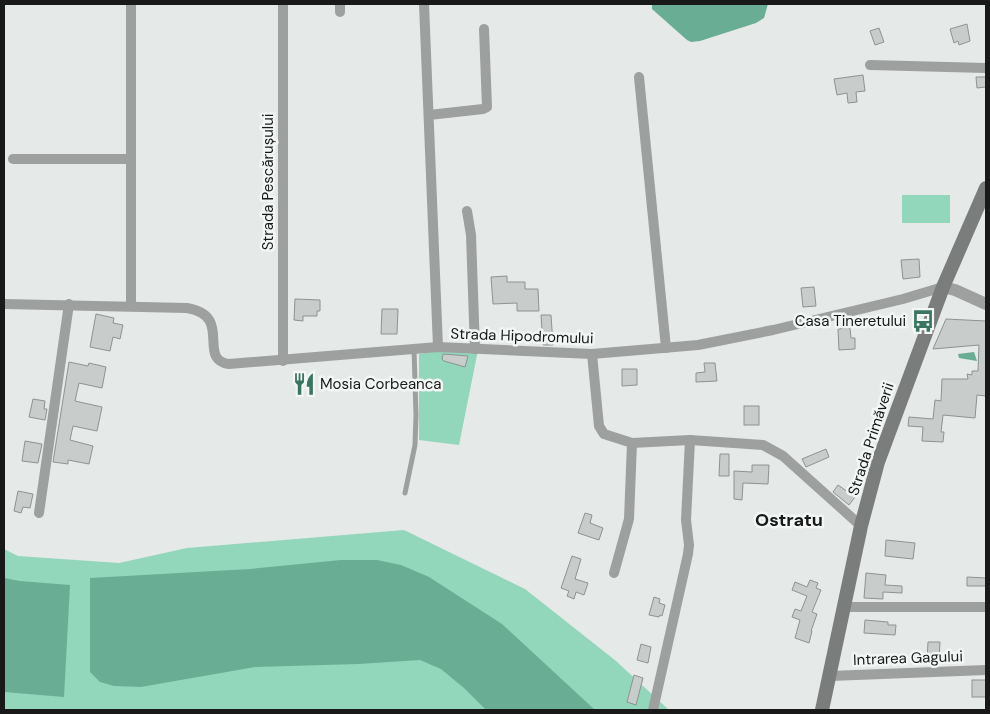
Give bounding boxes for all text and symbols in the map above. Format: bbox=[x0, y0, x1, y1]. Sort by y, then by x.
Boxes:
street label: Strada Pescărușului bbox=[258, 114, 278, 250]
bus stop icon: Casa Tineretului bbox=[910, 308, 936, 334]
place label: Casa Tineretului bbox=[795, 311, 906, 331]
street label: Strada Hipodromului bbox=[450, 324, 594, 348]
restaurant icon: Mosia Corbeanca bbox=[291, 371, 317, 397]
place label: Mosia Corbeanca bbox=[320, 374, 441, 394]
street label: Strada Primăverii bbox=[843, 380, 899, 498]
district label: Ostratu bbox=[755, 508, 823, 532]
street label: Intrarea Gagului bbox=[853, 646, 963, 670]

